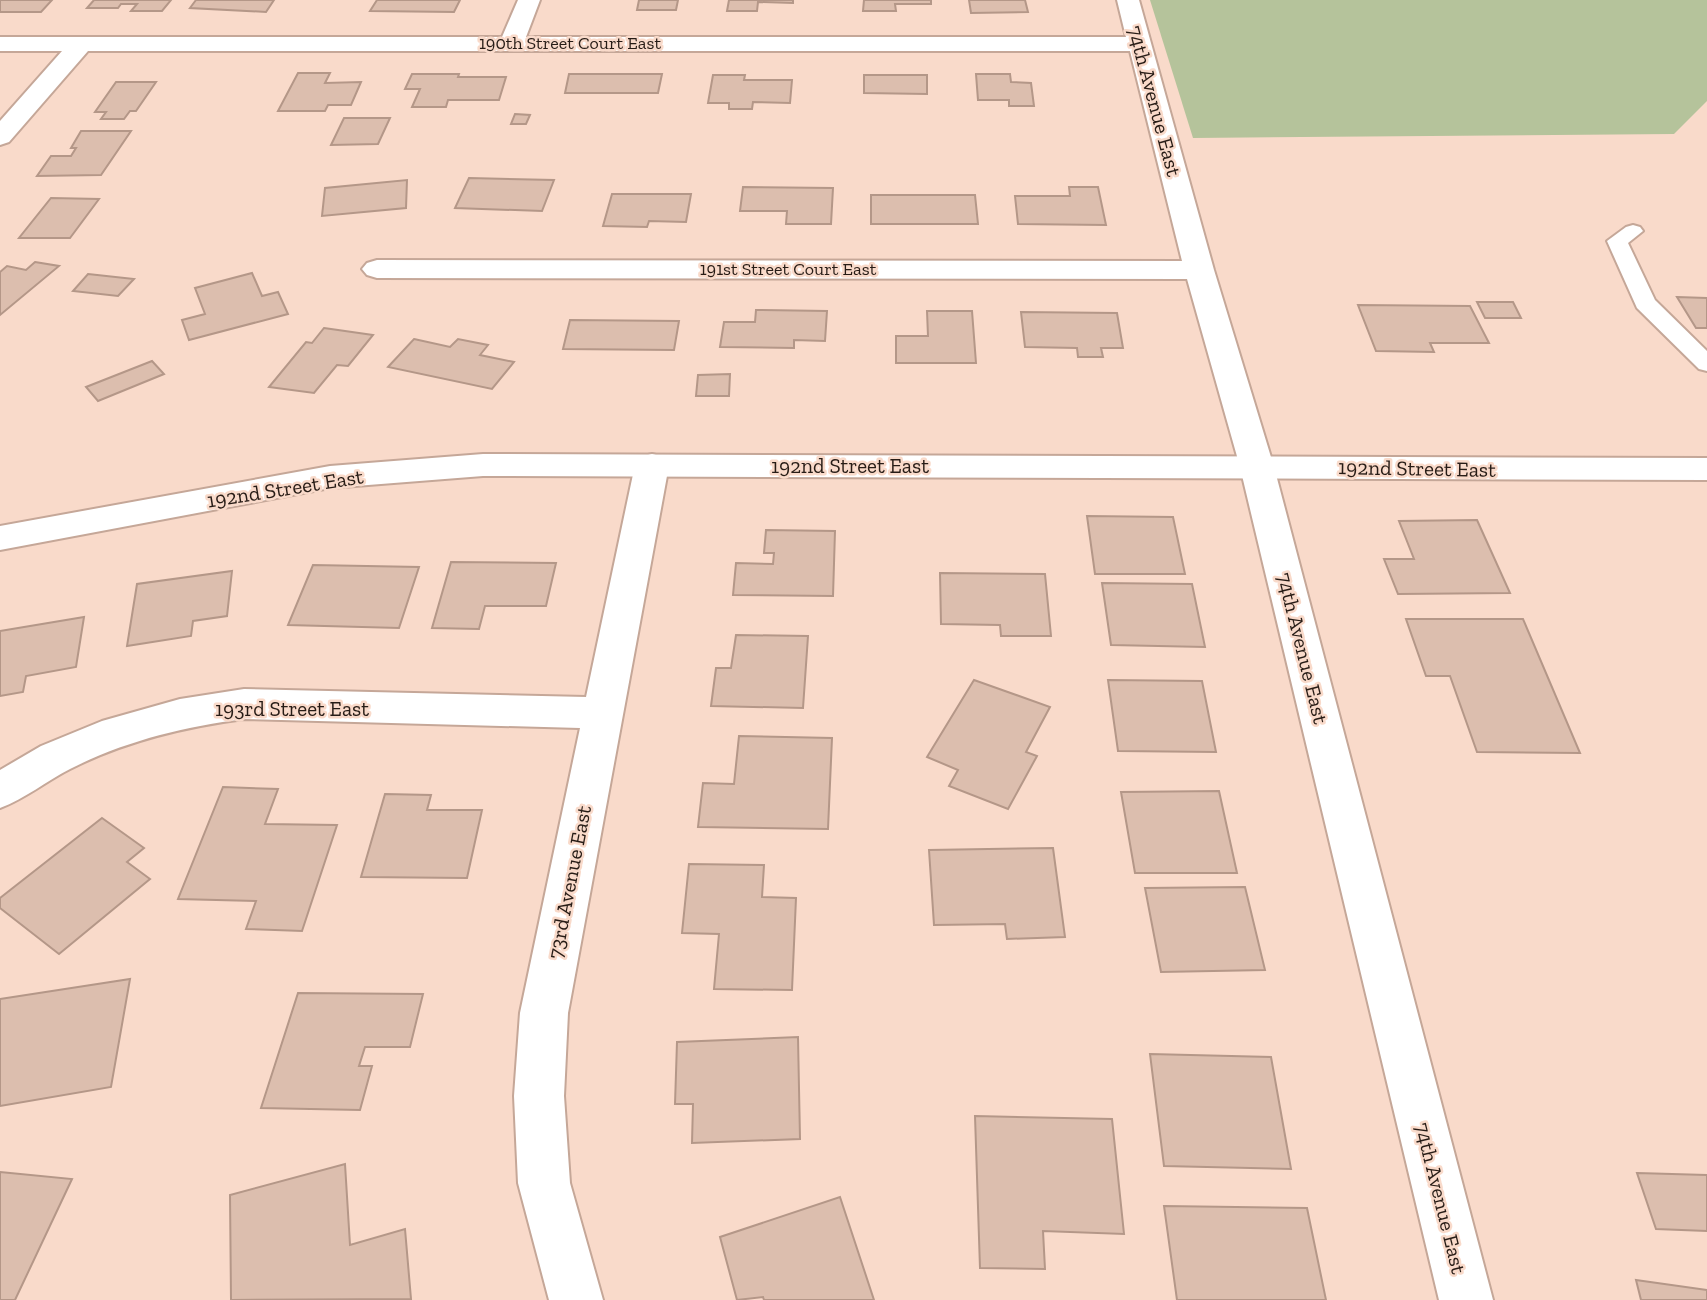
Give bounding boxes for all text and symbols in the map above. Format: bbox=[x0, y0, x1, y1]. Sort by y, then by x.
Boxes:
street label: 74th Avenue East bbox=[1123, 23, 1187, 179]
street label: 190th Street Court East bbox=[479, 32, 661, 54]
street label: 191st Street Court East bbox=[700, 258, 877, 280]
street label: 192nd Street East bbox=[771, 453, 929, 478]
street label: 192nd Street East bbox=[1338, 454, 1496, 482]
street label: 192nd Street East bbox=[205, 463, 365, 513]
street label: 74th Avenue East bbox=[1272, 570, 1334, 726]
street label: 193rd Street East bbox=[215, 696, 369, 721]
street label: 73rd Avenue East bbox=[542, 803, 596, 961]
street label: 74th Avenue East bbox=[1410, 1120, 1472, 1276]

